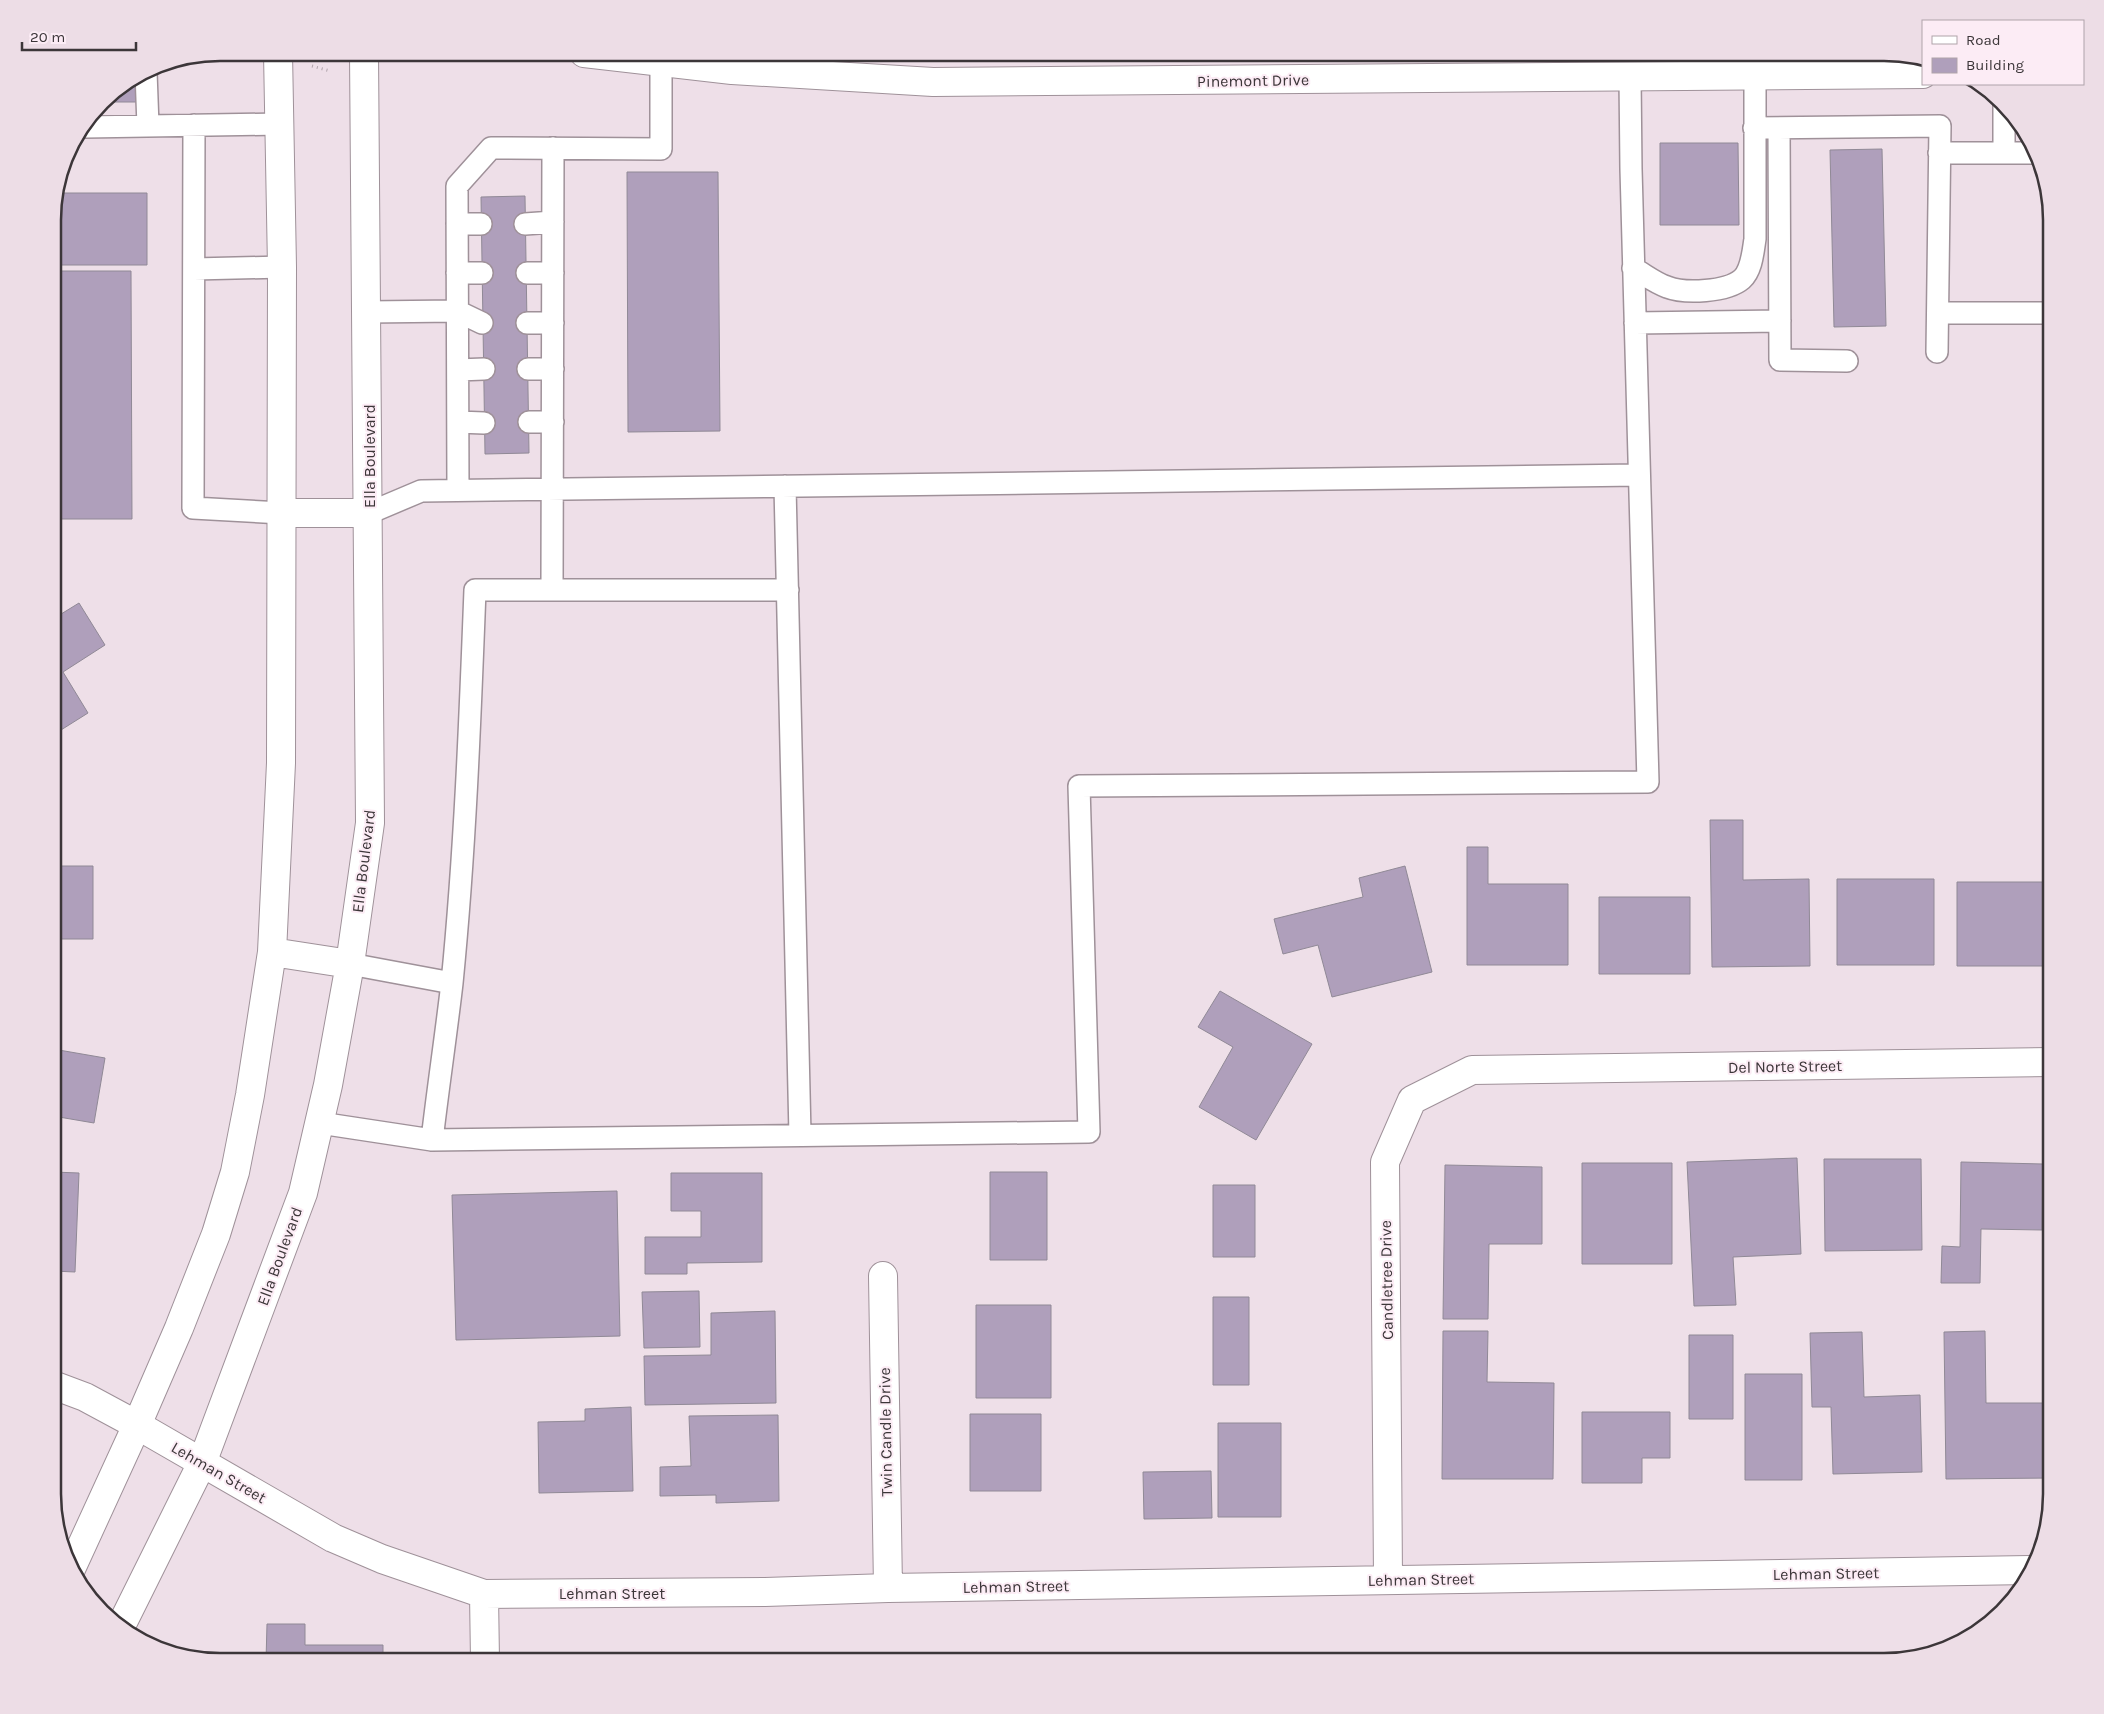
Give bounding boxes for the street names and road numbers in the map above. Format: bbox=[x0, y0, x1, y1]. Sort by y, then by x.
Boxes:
street label: Pinemont Drive bbox=[1197, 70, 1309, 91]
street label: Ella Boulevard bbox=[360, 404, 379, 508]
street label: Ella Boulevard bbox=[348, 808, 379, 914]
street label: Del Norte Street bbox=[1728, 1056, 1842, 1077]
street label: Ella Boulevard bbox=[253, 1204, 306, 1308]
street label: Candletree Drive bbox=[1376, 1220, 1397, 1340]
street label: Twin Candle Drive bbox=[875, 1367, 896, 1497]
street label: Lehman Street bbox=[168, 1438, 270, 1507]
street label: Lehman Street bbox=[1773, 1563, 1879, 1584]
street label: Lehman Street bbox=[1368, 1569, 1474, 1590]
street label: Lehman Street bbox=[963, 1576, 1069, 1597]
street label: Lehman Street bbox=[559, 1584, 665, 1603]

